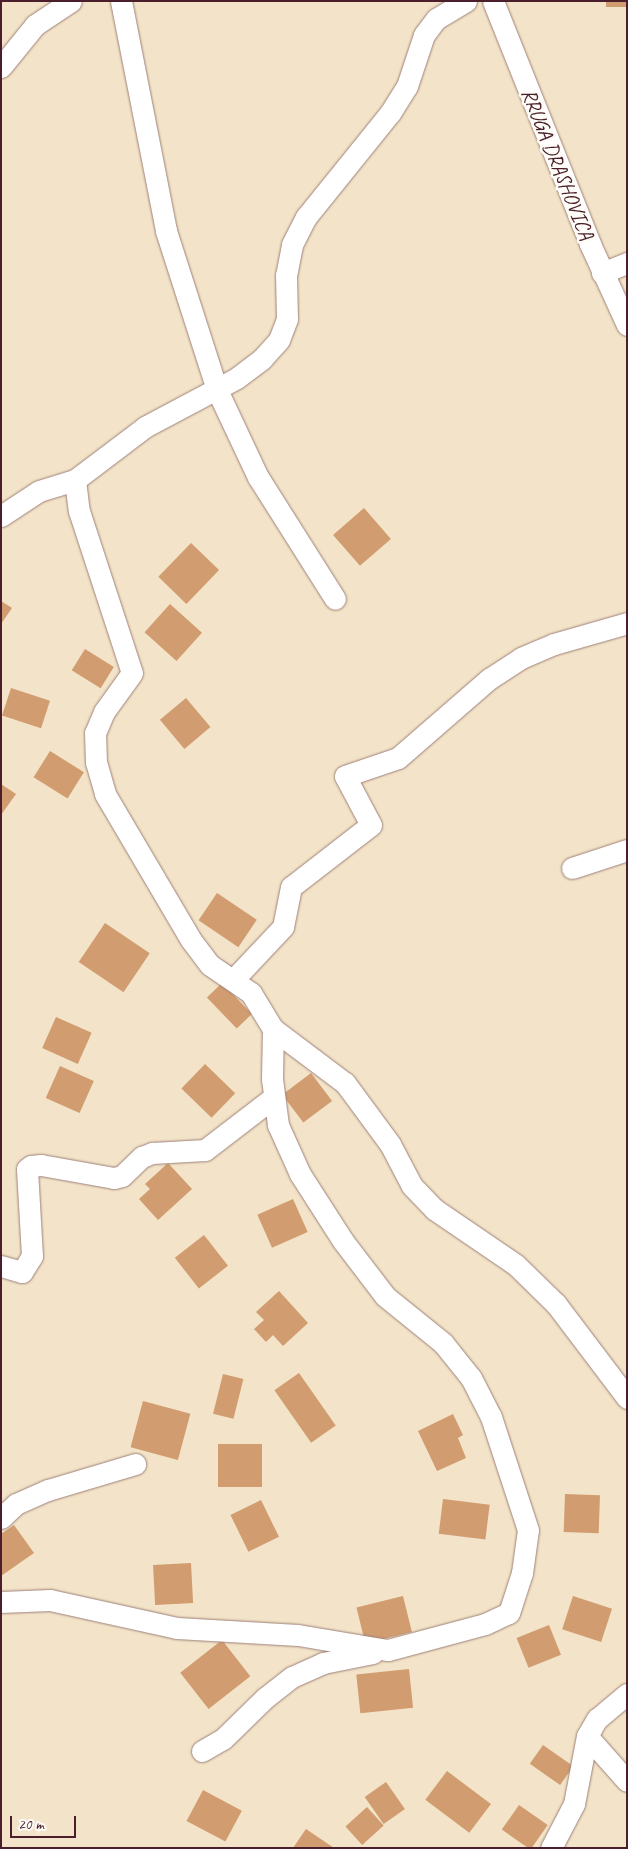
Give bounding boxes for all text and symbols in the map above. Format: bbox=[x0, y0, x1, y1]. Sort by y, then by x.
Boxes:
street label: RRUGA DRASHOVICA bbox=[516, 84, 600, 244]
scale bar bbox=[12, 1806, 79, 1838]
text: 20 m bbox=[18, 1815, 44, 1834]

